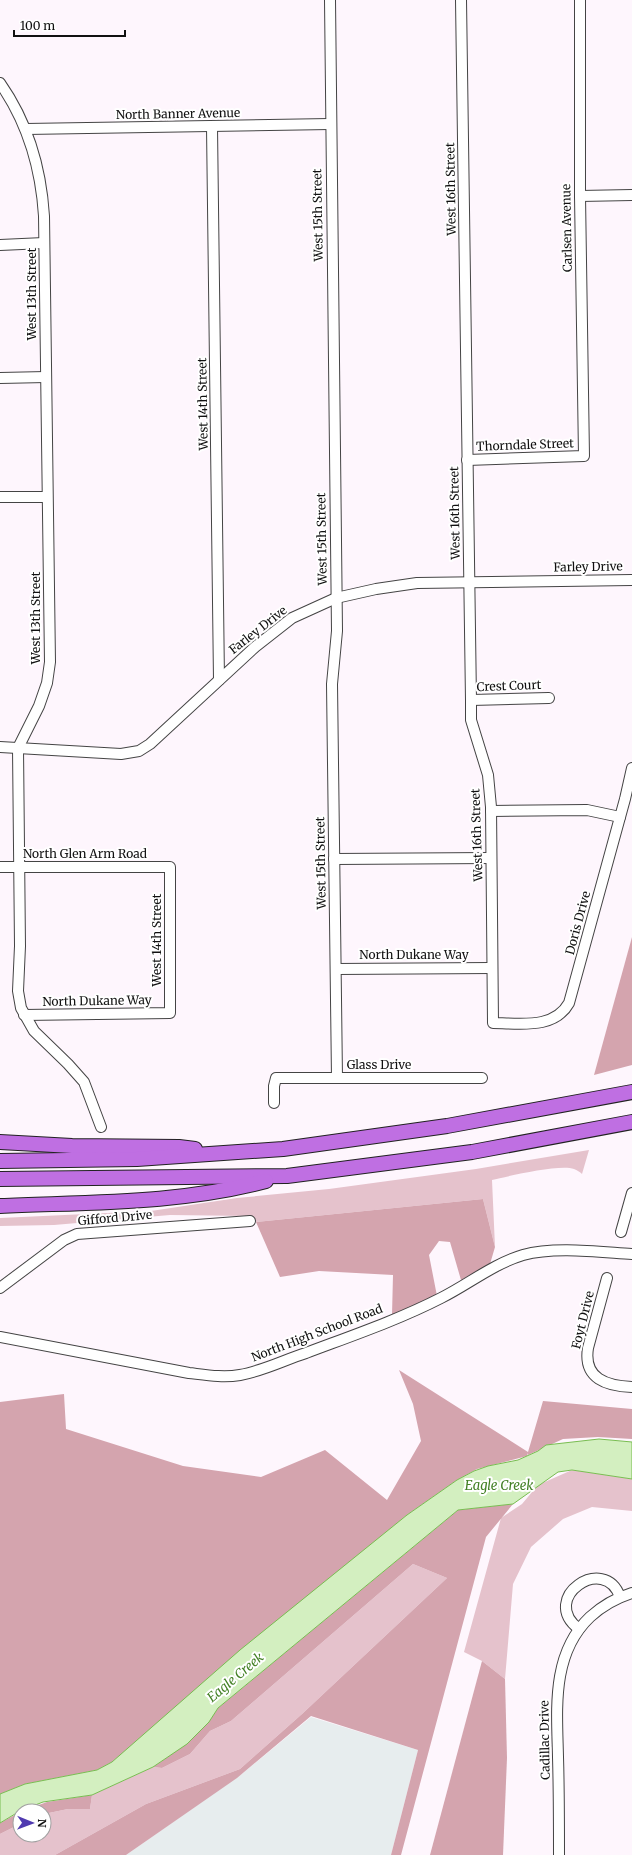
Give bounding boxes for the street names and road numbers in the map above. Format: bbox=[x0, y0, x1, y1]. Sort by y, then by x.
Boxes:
street label: North Banner Avenue bbox=[116, 105, 240, 122]
street label: West 16th Street bbox=[442, 142, 459, 237]
street label: West 15th Street bbox=[309, 168, 326, 262]
street label: Carlsen Avenue bbox=[558, 184, 575, 272]
street label: West 13th Street bbox=[24, 247, 39, 341]
street label: West 14th Street bbox=[194, 357, 211, 452]
street label: Thorndale Street bbox=[476, 435, 574, 454]
street label: West 16th Street bbox=[446, 466, 463, 561]
street label: West 15th Street bbox=[313, 492, 330, 586]
street label: Farley Drive bbox=[553, 558, 623, 575]
street label: West 13th Street bbox=[28, 571, 43, 665]
street label: Farley Drive bbox=[226, 602, 290, 657]
street label: Crest Court bbox=[476, 677, 542, 694]
street label: West 16th Street bbox=[467, 788, 486, 883]
street label: West 15th Street bbox=[312, 816, 329, 910]
street label: North Glen Arm Road bbox=[23, 846, 147, 861]
street label: Doris Drive bbox=[562, 889, 593, 956]
street label: West 14th Street bbox=[149, 893, 164, 987]
street label: North Dukane Way bbox=[359, 947, 469, 962]
street label: North Dukane Way bbox=[42, 992, 152, 1009]
street label: Glass Drive bbox=[347, 1057, 411, 1072]
street label: Gifford Drive bbox=[77, 1207, 153, 1228]
street label: Foyt Drive bbox=[568, 1289, 597, 1351]
street label: North High School Road bbox=[249, 1301, 384, 1364]
street label: Cadillac Drive bbox=[536, 1700, 553, 1780]

